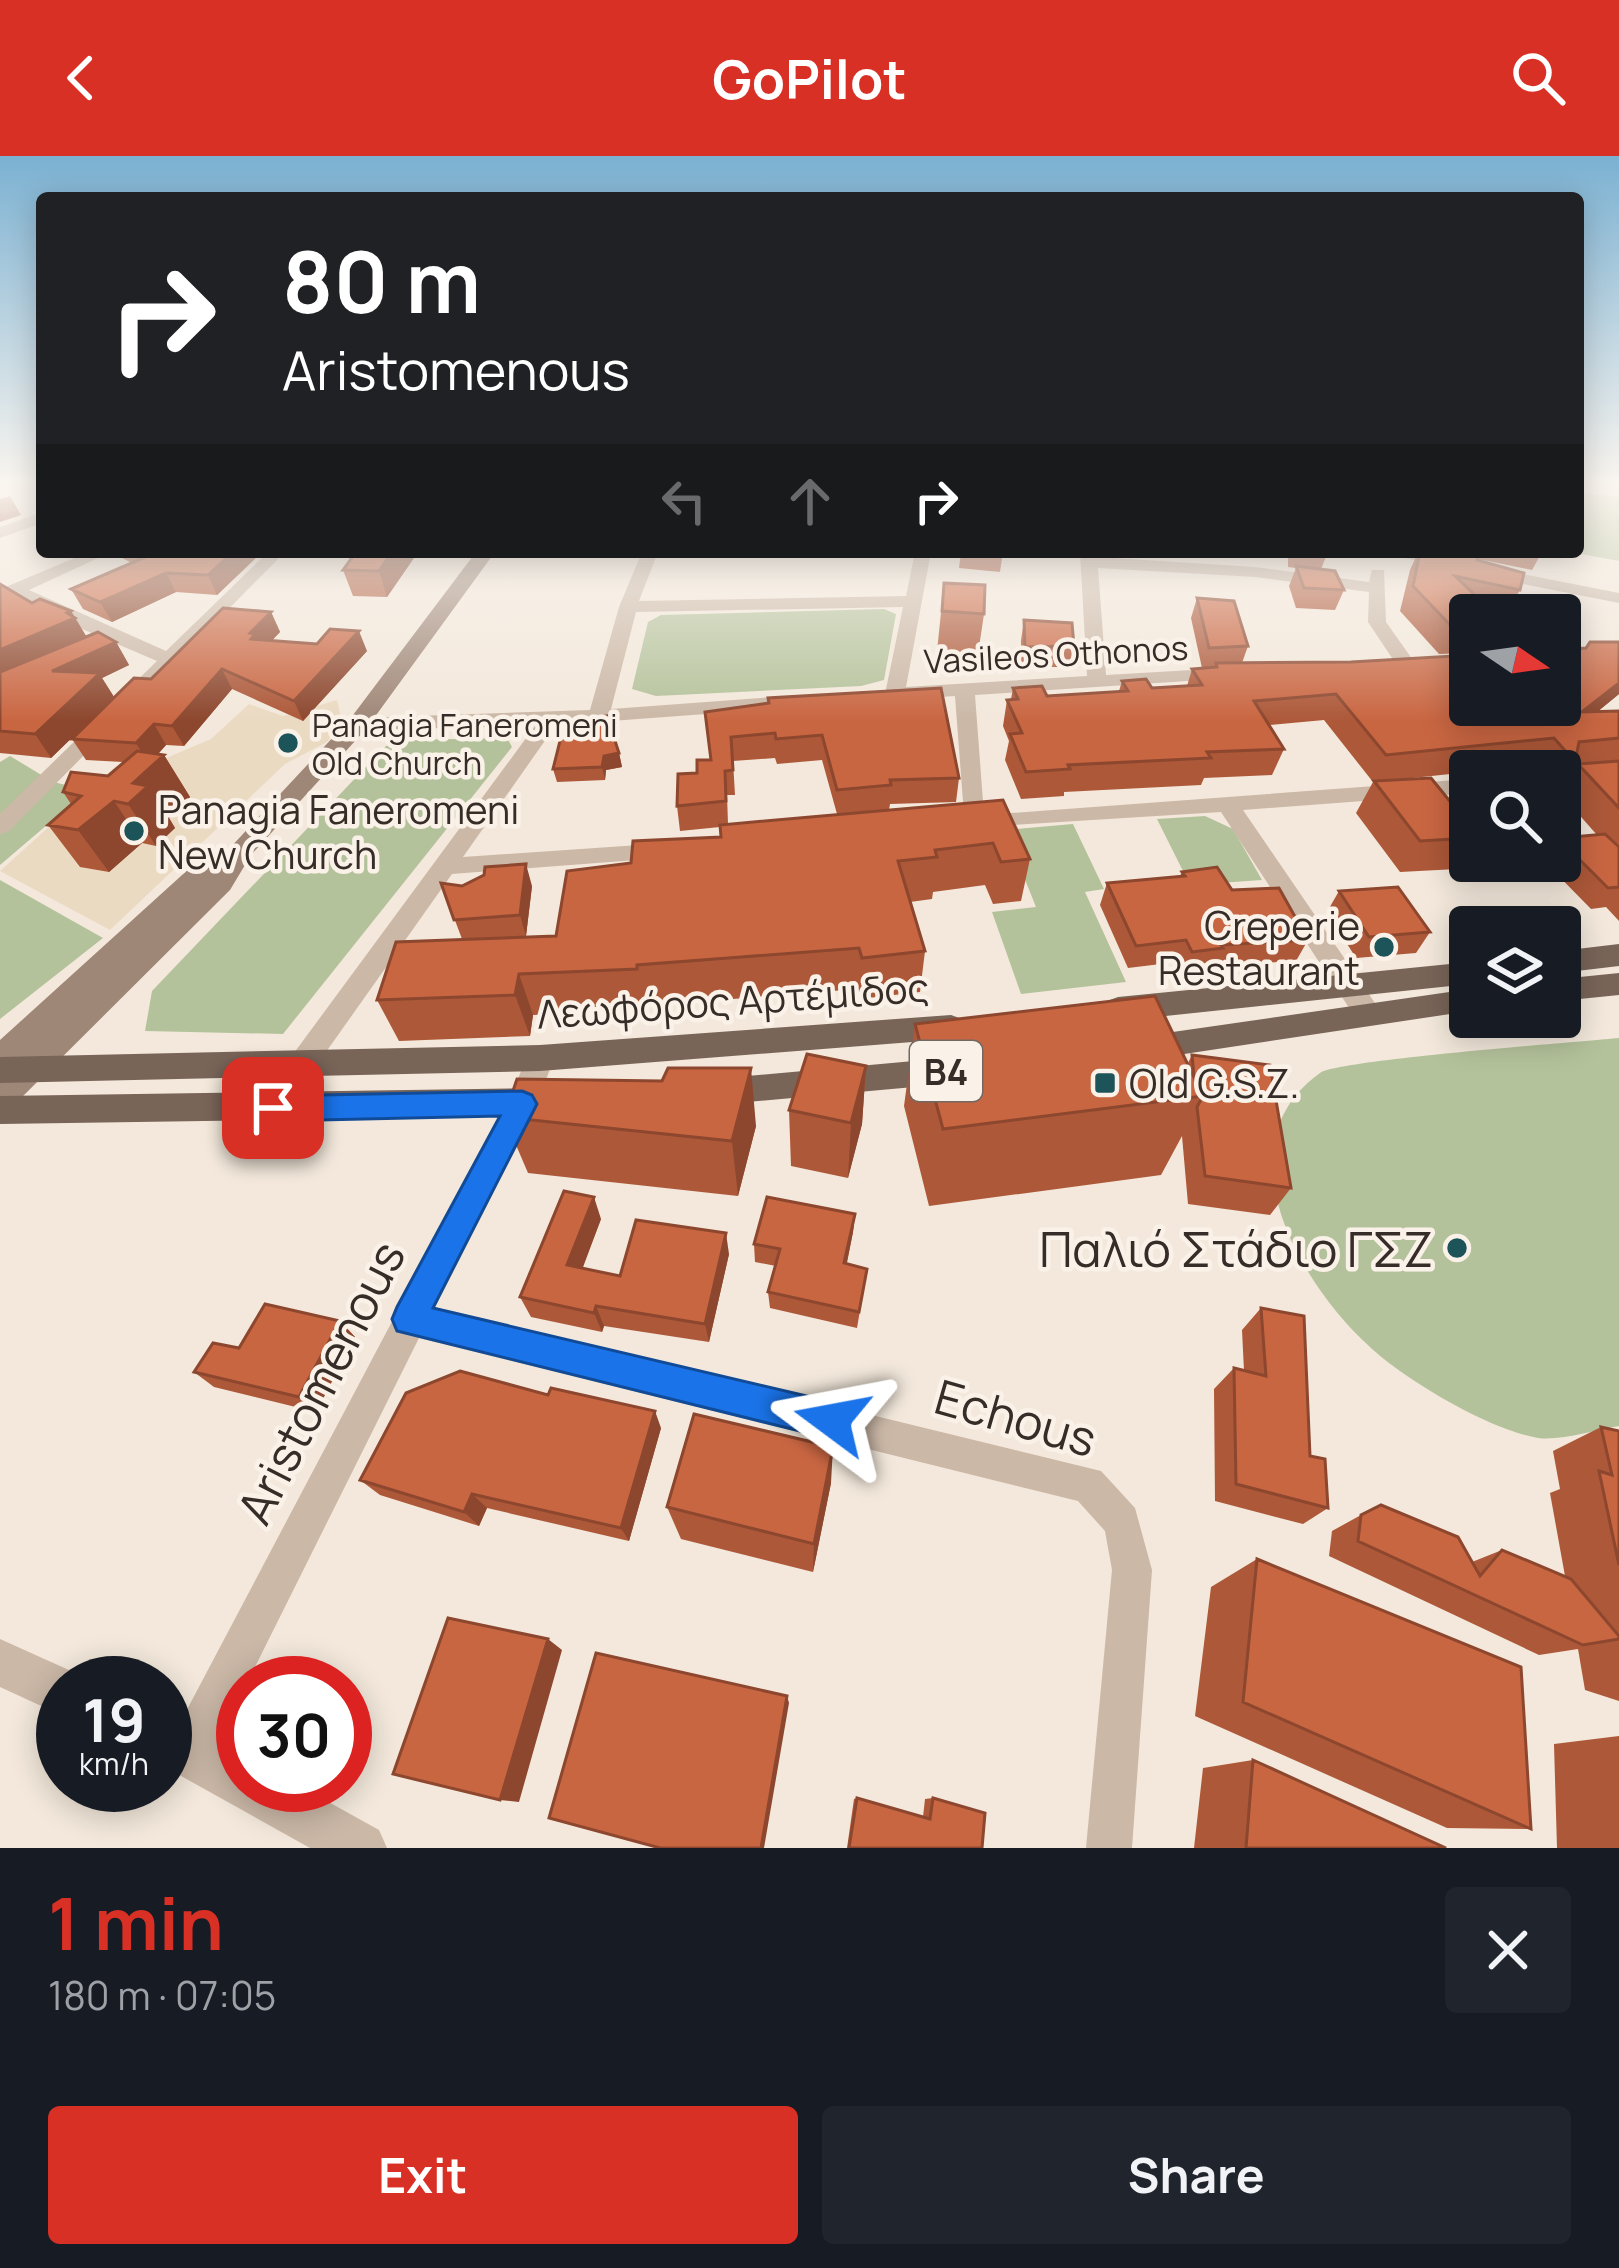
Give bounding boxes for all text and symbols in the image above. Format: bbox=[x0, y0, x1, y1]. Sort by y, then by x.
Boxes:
text: GoPilot bbox=[712, 41, 907, 115]
icon: back bbox=[48, 45, 114, 111]
icon: search bbox=[1505, 45, 1571, 111]
text: 80 m bbox=[282, 223, 481, 338]
icon: right bbox=[84, 240, 240, 396]
text: Aristomenous bbox=[282, 332, 630, 406]
icon: left bbox=[651, 468, 717, 534]
icon: ahead bbox=[777, 468, 843, 534]
icon: right bbox=[903, 468, 969, 534]
north arrow bbox=[1449, 594, 1581, 726]
map controls bbox=[1449, 594, 1581, 1038]
street label: Vasileos Othonos bbox=[923, 625, 1189, 683]
place label: Panagia Faneromeni Old Church bbox=[312, 702, 618, 785]
marker: Panagia Faneromeni Old Church bbox=[275, 730, 301, 756]
button: search bbox=[1449, 750, 1581, 882]
place label: Panagia Faneromeni New Church bbox=[158, 782, 519, 881]
marker: Panagia Faneromeni New Church bbox=[121, 818, 147, 844]
place label: Creperie Restaurant bbox=[1158, 898, 1360, 997]
button: layers bbox=[1449, 906, 1581, 1038]
marker: Creperie Restaurant bbox=[1371, 934, 1397, 960]
street label: Λεωφόρος Αρτέμιδος bbox=[535, 959, 931, 1041]
road number: B4 bbox=[910, 1041, 982, 1101]
place label: Old G.S.Z. bbox=[1129, 1056, 1299, 1110]
pin bbox=[222, 1057, 324, 1159]
marker: Old G.S.Z. bbox=[1092, 1070, 1118, 1096]
icon: arrive bbox=[240, 1075, 306, 1141]
place label: Παλιό Στάδιο ΓΣΖ bbox=[1039, 1216, 1433, 1281]
street label: Aristomenous bbox=[221, 1230, 419, 1534]
marker: Παλιό Στάδιο ΓΣΖ bbox=[1444, 1235, 1470, 1261]
position arrow bbox=[769, 1357, 895, 1483]
street label: Echous bbox=[928, 1363, 1104, 1471]
speed limit sign: 30 bbox=[216, 1656, 372, 1812]
text: 19 bbox=[82, 1678, 146, 1760]
text: km/h bbox=[79, 1743, 149, 1784]
text: 1 min bbox=[48, 1873, 224, 1972]
button: close bbox=[1445, 1887, 1571, 2013]
text: 180 m · 07:05 bbox=[48, 1968, 276, 2022]
button: Exit bbox=[48, 2106, 798, 2244]
button: Share bbox=[822, 2106, 1571, 2244]

